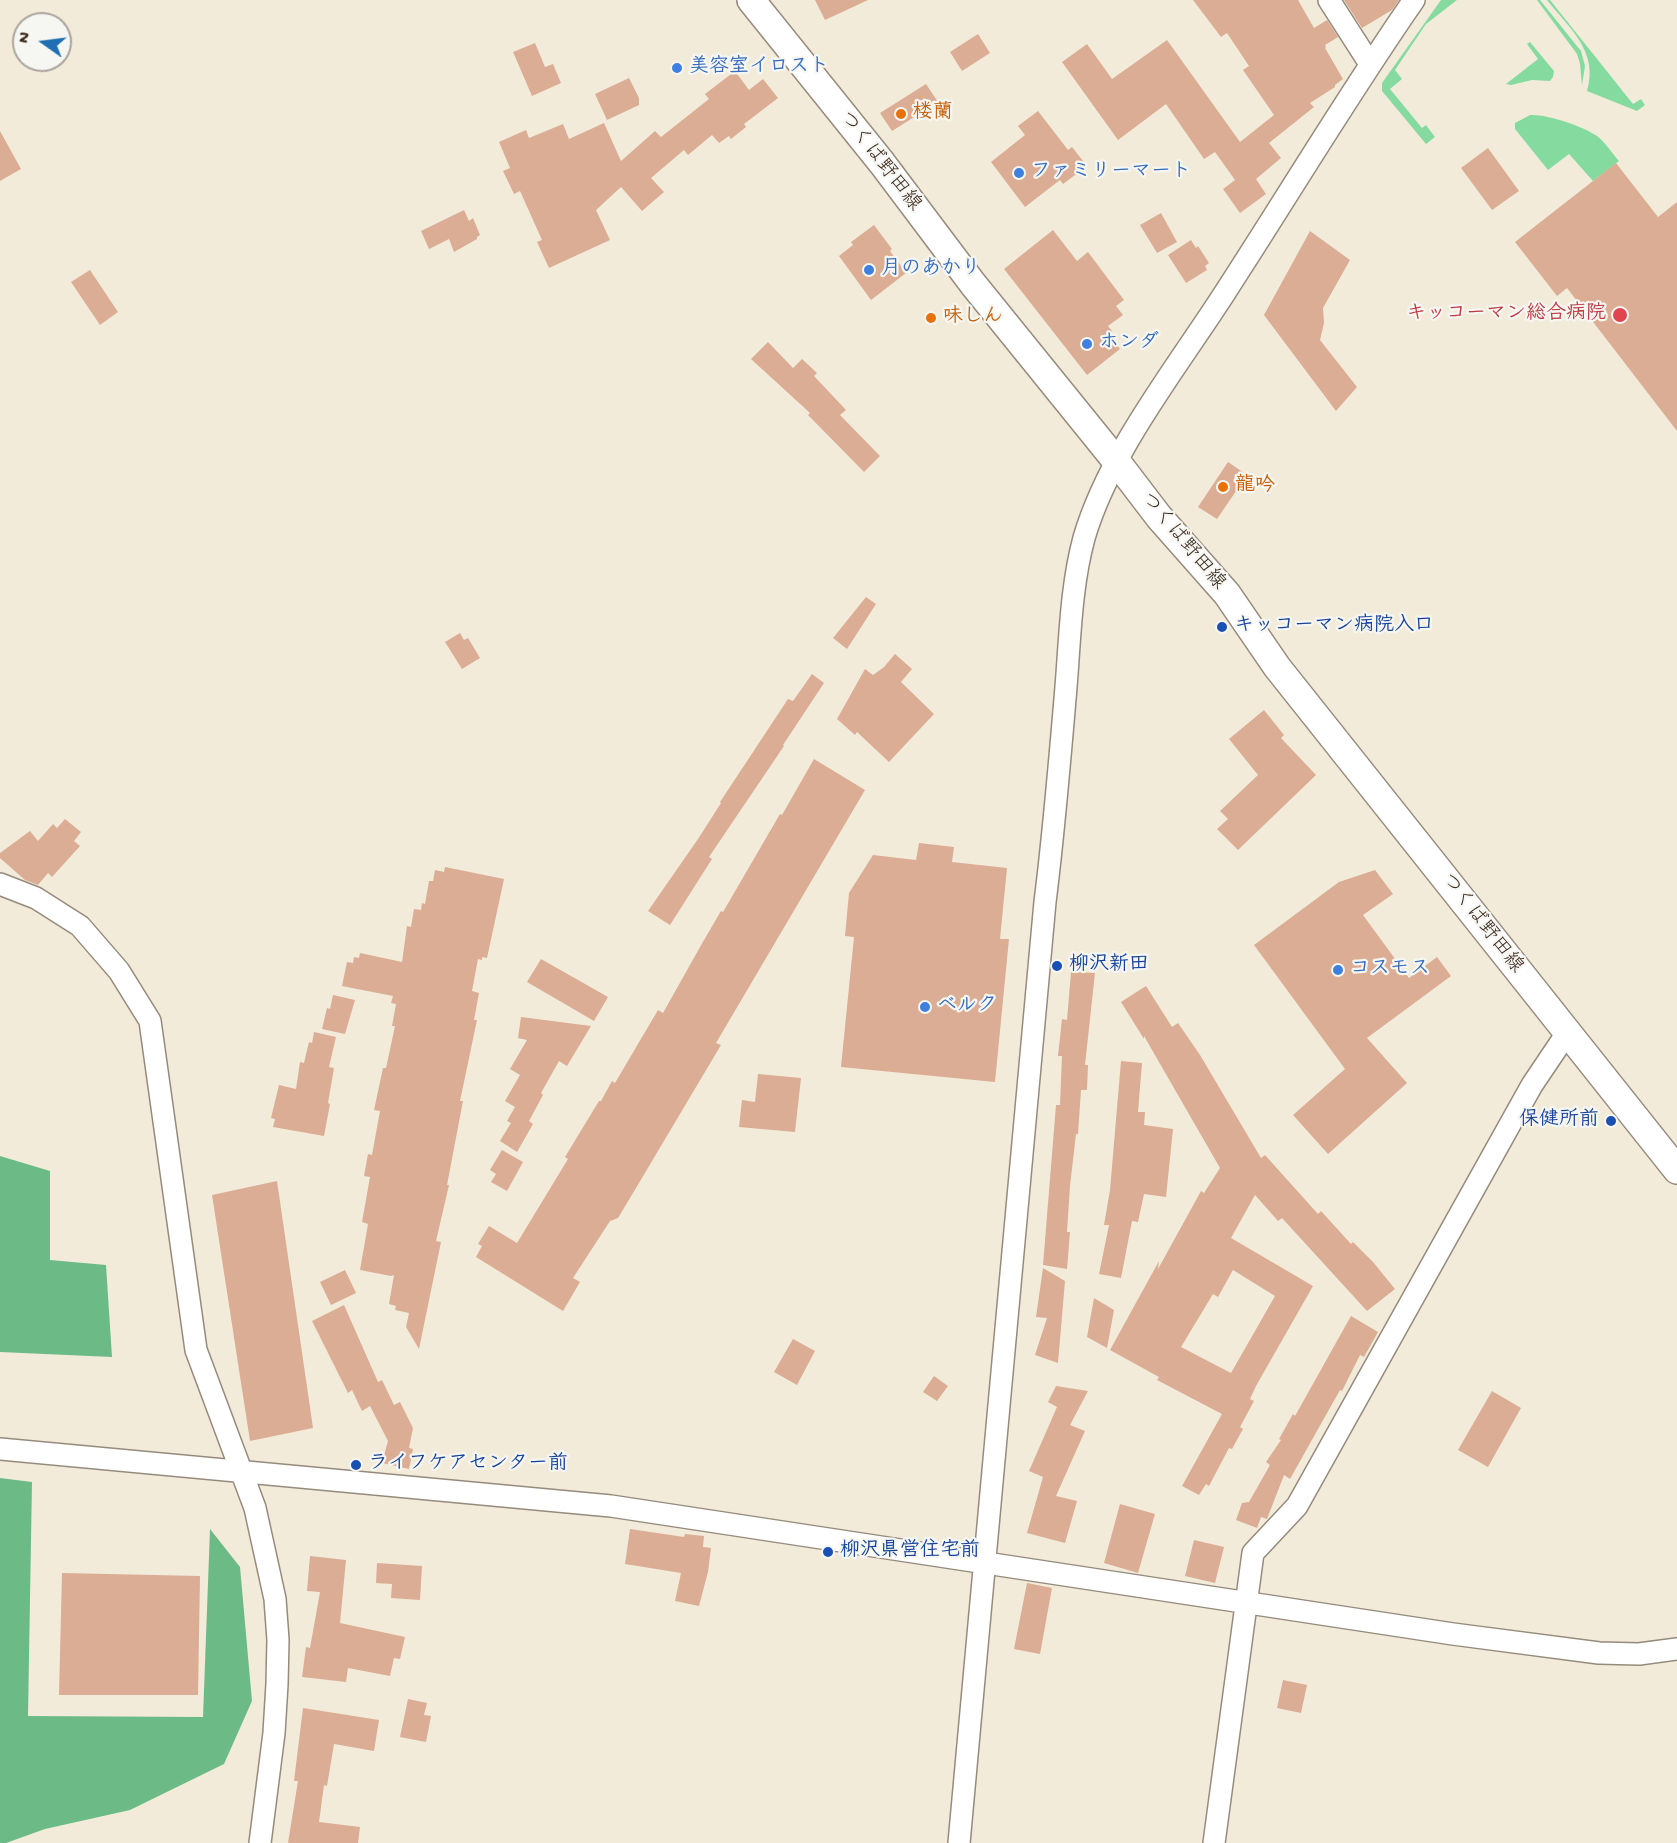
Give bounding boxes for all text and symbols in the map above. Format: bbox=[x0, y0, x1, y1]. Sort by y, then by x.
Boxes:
north arrow bbox=[12, 12, 72, 72]
text: N bbox=[16, 31, 36, 45]
place label: 美容室イロスト bbox=[689, 56, 829, 80]
marker: 美容室イロスト bbox=[670, 61, 684, 75]
place label: 楼蘭 bbox=[913, 102, 953, 126]
street label: つくば野田線 bbox=[833, 107, 925, 217]
marker: 楼蘭 bbox=[894, 107, 908, 121]
place label: ファミリーマート bbox=[1031, 161, 1191, 185]
marker: ファミリーマート bbox=[1012, 166, 1026, 180]
place label: 月のあかり bbox=[881, 258, 981, 282]
marker: 月のあかり bbox=[862, 263, 876, 277]
place label: キッコーマン総合病院 bbox=[1406, 303, 1606, 327]
place label: 味しん bbox=[943, 306, 1003, 330]
marker: キッコーマン総合病院 bbox=[1611, 306, 1629, 324]
marker: 味しん bbox=[924, 311, 938, 325]
place label: ホンダ bbox=[1099, 332, 1159, 356]
marker: ホンダ bbox=[1080, 337, 1094, 351]
place label: 龍吟 bbox=[1235, 475, 1275, 499]
marker: 龍吟 bbox=[1216, 480, 1230, 494]
street label: つくば野田線 bbox=[1134, 488, 1230, 596]
place label: キッコーマン病院入口 bbox=[1234, 615, 1434, 639]
marker: キッコーマン病院入口 bbox=[1215, 620, 1229, 634]
street label: つくば野田線 bbox=[1435, 869, 1527, 979]
place label: 柳沢新田 bbox=[1069, 954, 1149, 978]
place label: コスモス bbox=[1350, 958, 1430, 982]
marker: 柳沢新田 bbox=[1050, 959, 1064, 973]
marker: コスモス bbox=[1331, 963, 1345, 977]
place label: ベルク bbox=[937, 995, 997, 1019]
marker: ベルク bbox=[918, 1000, 932, 1014]
place label: 保健所前 bbox=[1519, 1109, 1599, 1133]
marker: 保健所前 bbox=[1604, 1114, 1618, 1128]
place label: ライフケアセンター前 bbox=[368, 1453, 568, 1477]
marker: ライフケアセンター前 bbox=[349, 1458, 363, 1472]
place label: 柳沢県営住宅前 bbox=[840, 1540, 980, 1564]
marker: 柳沢県営住宅前 bbox=[821, 1545, 835, 1559]

